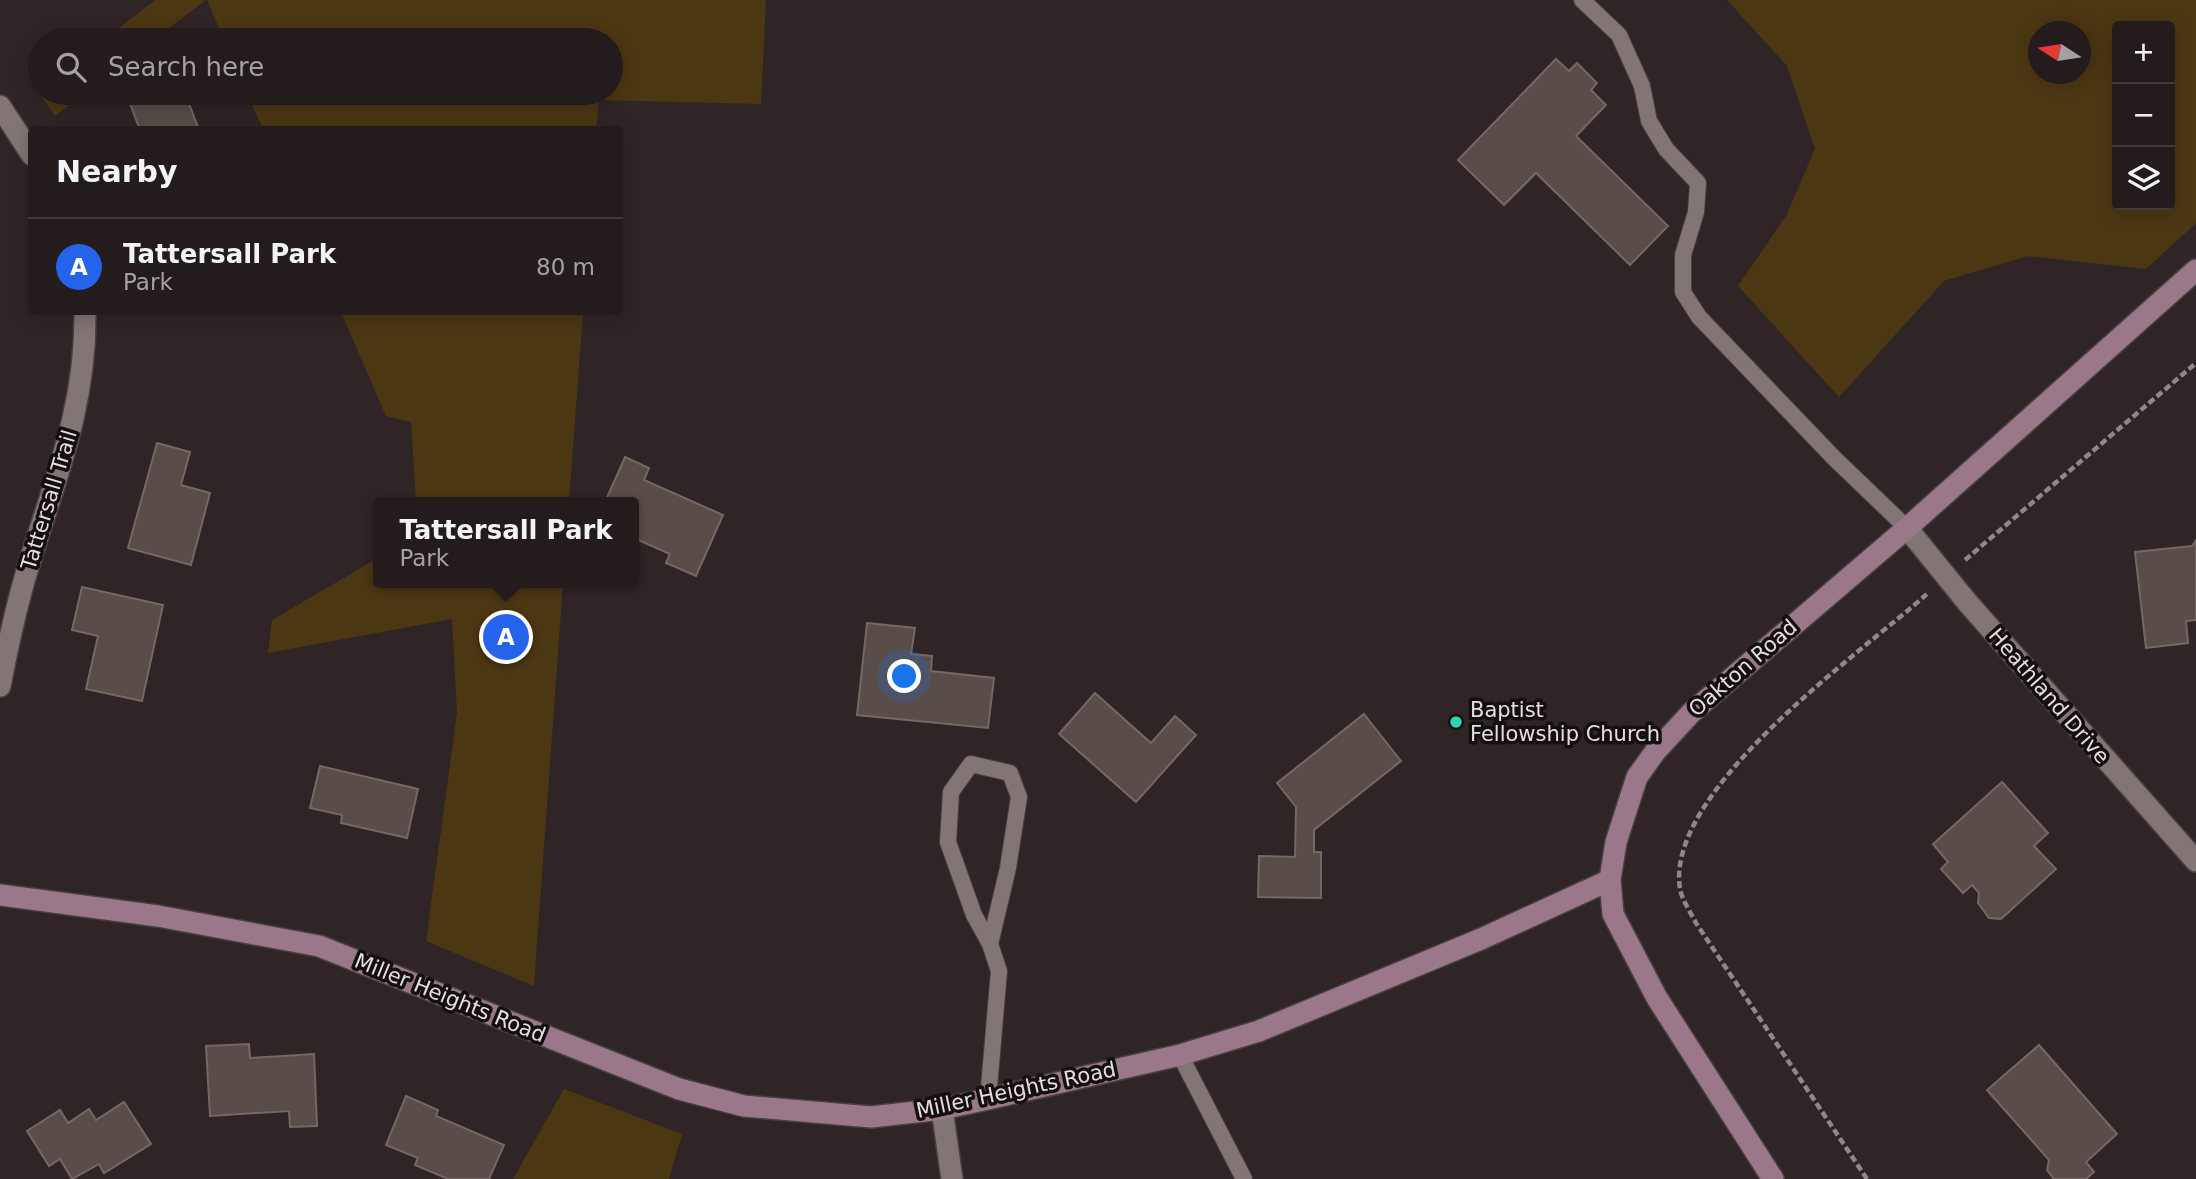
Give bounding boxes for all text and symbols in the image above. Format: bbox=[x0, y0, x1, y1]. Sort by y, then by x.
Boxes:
north arrow bbox=[2028, 21, 2091, 84]
map controls bbox=[2112, 21, 2175, 210]
button: + bbox=[2112, 21, 2175, 84]
search box bbox=[28, 28, 623, 105]
icon: search bbox=[52, 48, 90, 86]
text: Search here bbox=[108, 52, 264, 82]
button: − bbox=[2112, 84, 2175, 147]
button: layers bbox=[2112, 147, 2175, 210]
text: Nearby bbox=[56, 154, 178, 189]
text: Tattersall Park bbox=[123, 239, 336, 269]
text: A bbox=[70, 254, 88, 280]
text: 80 m bbox=[536, 254, 595, 280]
text: Park bbox=[123, 269, 173, 295]
street label: Tattersall Trail bbox=[16, 427, 82, 574]
popup bbox=[373, 497, 639, 588]
text: Tattersall Park bbox=[399, 515, 613, 545]
text: Park bbox=[399, 545, 449, 571]
pin: A bbox=[483, 611, 529, 663]
street label: Oakton Road bbox=[1684, 615, 1802, 721]
street label: Heathland Drive bbox=[1984, 624, 2114, 768]
your location bbox=[887, 659, 921, 693]
place label: Baptist Fellowship Church bbox=[1470, 698, 1660, 746]
marker: Baptist Fellowship Church bbox=[1448, 714, 1464, 730]
street label: Miller Heights Road bbox=[351, 949, 549, 1047]
street label: Miller Heights Road bbox=[914, 1057, 1118, 1123]

